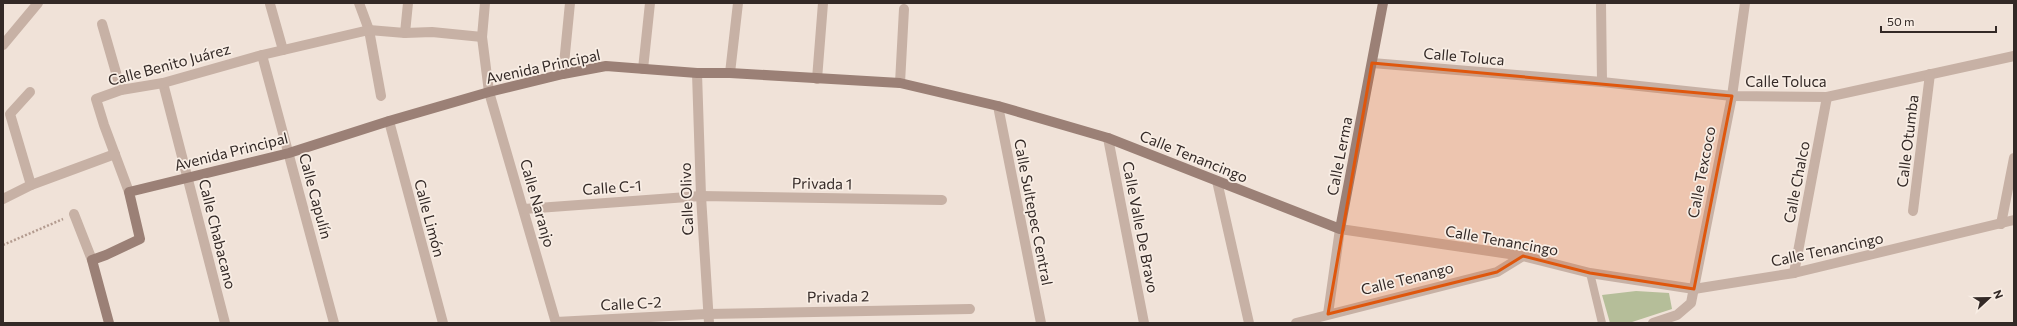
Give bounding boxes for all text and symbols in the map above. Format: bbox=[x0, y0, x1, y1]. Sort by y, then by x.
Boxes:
scale bar bbox=[1881, 8, 1996, 34]
text: 50 m bbox=[1887, 14, 1915, 28]
street label: Calle Benito Juárez bbox=[106, 39, 232, 89]
street label: Calle Toluca bbox=[1423, 43, 1505, 69]
street label: Avenida Principal bbox=[484, 45, 602, 87]
street label: Calle Toluca bbox=[1745, 72, 1827, 90]
street label: Calle Otumba bbox=[1892, 94, 1922, 188]
street label: Calle Lerma bbox=[1323, 115, 1355, 197]
street label: Calle Texcoco bbox=[1683, 124, 1719, 220]
street label: Calle Tenancingo bbox=[1137, 126, 1251, 186]
street label: Avenida Principal bbox=[172, 128, 290, 174]
street label: Calle Sultepec Central bbox=[1011, 137, 1057, 287]
street label: Calle Chalco bbox=[1779, 139, 1813, 225]
street label: Calle Capulín bbox=[296, 151, 336, 241]
street label: Calle Naranjo bbox=[517, 157, 559, 249]
street label: Calle Valle De Bravo bbox=[1119, 160, 1163, 294]
street label: Calle Olivo bbox=[676, 162, 696, 236]
street label: Privada 1 bbox=[792, 173, 852, 193]
street label: Calle C-1 bbox=[582, 176, 642, 198]
street label: Calle Chabacano bbox=[196, 177, 240, 291]
street label: Calle Limón bbox=[411, 177, 449, 259]
street label: Calle Tenancingo bbox=[1444, 221, 1560, 259]
street label: Calle Tenancingo bbox=[1769, 228, 1885, 270]
street label: Calle Tenango bbox=[1359, 258, 1455, 298]
north arrow bbox=[1969, 278, 2009, 318]
street label: Privada 2 bbox=[807, 286, 869, 306]
text: N bbox=[1991, 288, 2006, 300]
street label: Calle C-2 bbox=[600, 292, 662, 314]

